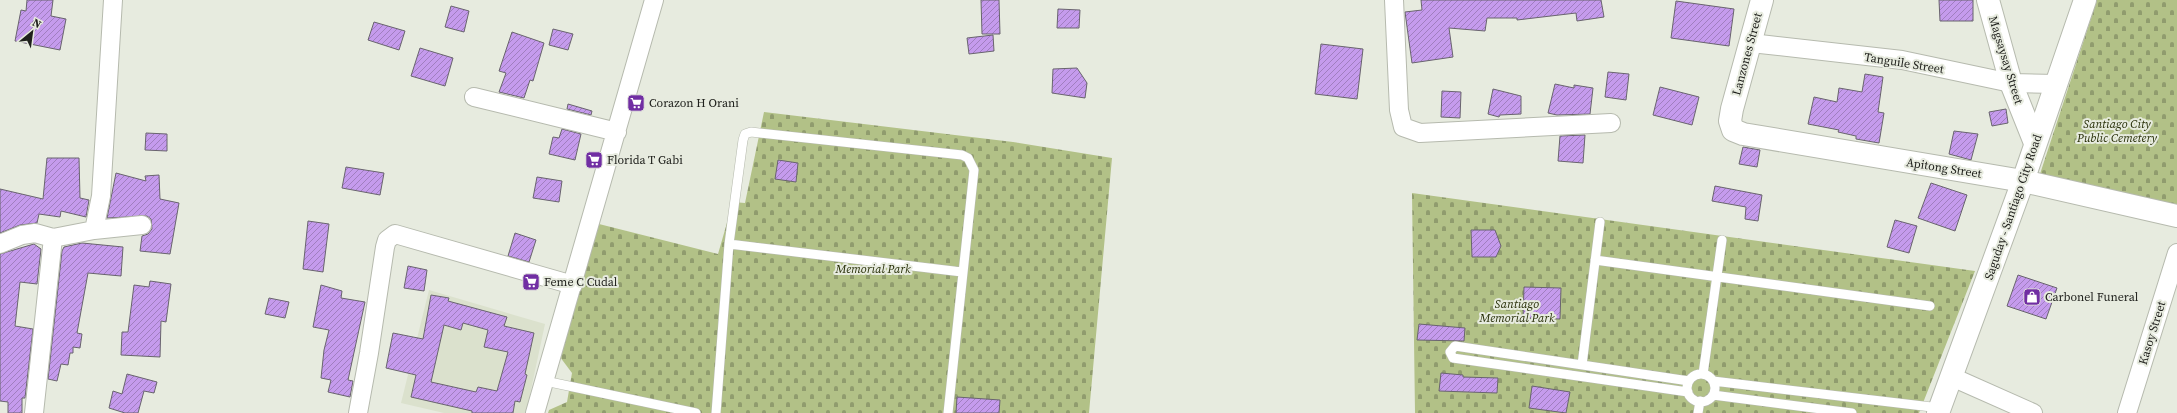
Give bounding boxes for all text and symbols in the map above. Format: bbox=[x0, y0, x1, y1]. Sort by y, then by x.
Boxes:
street label: Lanzones Street bbox=[1728, 11, 1766, 97]
north arrow bbox=[12, 12, 52, 52]
street label: Magsaysay Street bbox=[1985, 14, 2027, 106]
text: N bbox=[29, 15, 44, 32]
street label: Tanguile Street bbox=[1863, 49, 1945, 77]
supermarket icon: Corazon H Orani bbox=[626, 93, 646, 113]
place label: Corazon H Orani bbox=[649, 95, 739, 111]
park label: Santiago City Public Cemetery bbox=[2076, 116, 2157, 146]
street label: Saguday - Santiago City Road bbox=[1981, 132, 2046, 282]
supermarket icon: Florida T Gabi bbox=[584, 150, 604, 170]
place label: Florida T Gabi bbox=[607, 152, 683, 168]
street label: Apitong Street bbox=[1905, 154, 1983, 182]
park label: Memorial Park bbox=[834, 261, 911, 277]
supermarket icon: Feme C Cudal bbox=[521, 272, 541, 292]
place label: Feme C Cudal bbox=[544, 274, 618, 290]
shop icon: Carbonel Funeral bbox=[2022, 287, 2042, 307]
place label: Carbonel Funeral bbox=[2045, 289, 2139, 305]
park label: Santiago Memorial Park bbox=[1478, 296, 1555, 326]
street label: Kasoy Street bbox=[2135, 299, 2169, 367]

